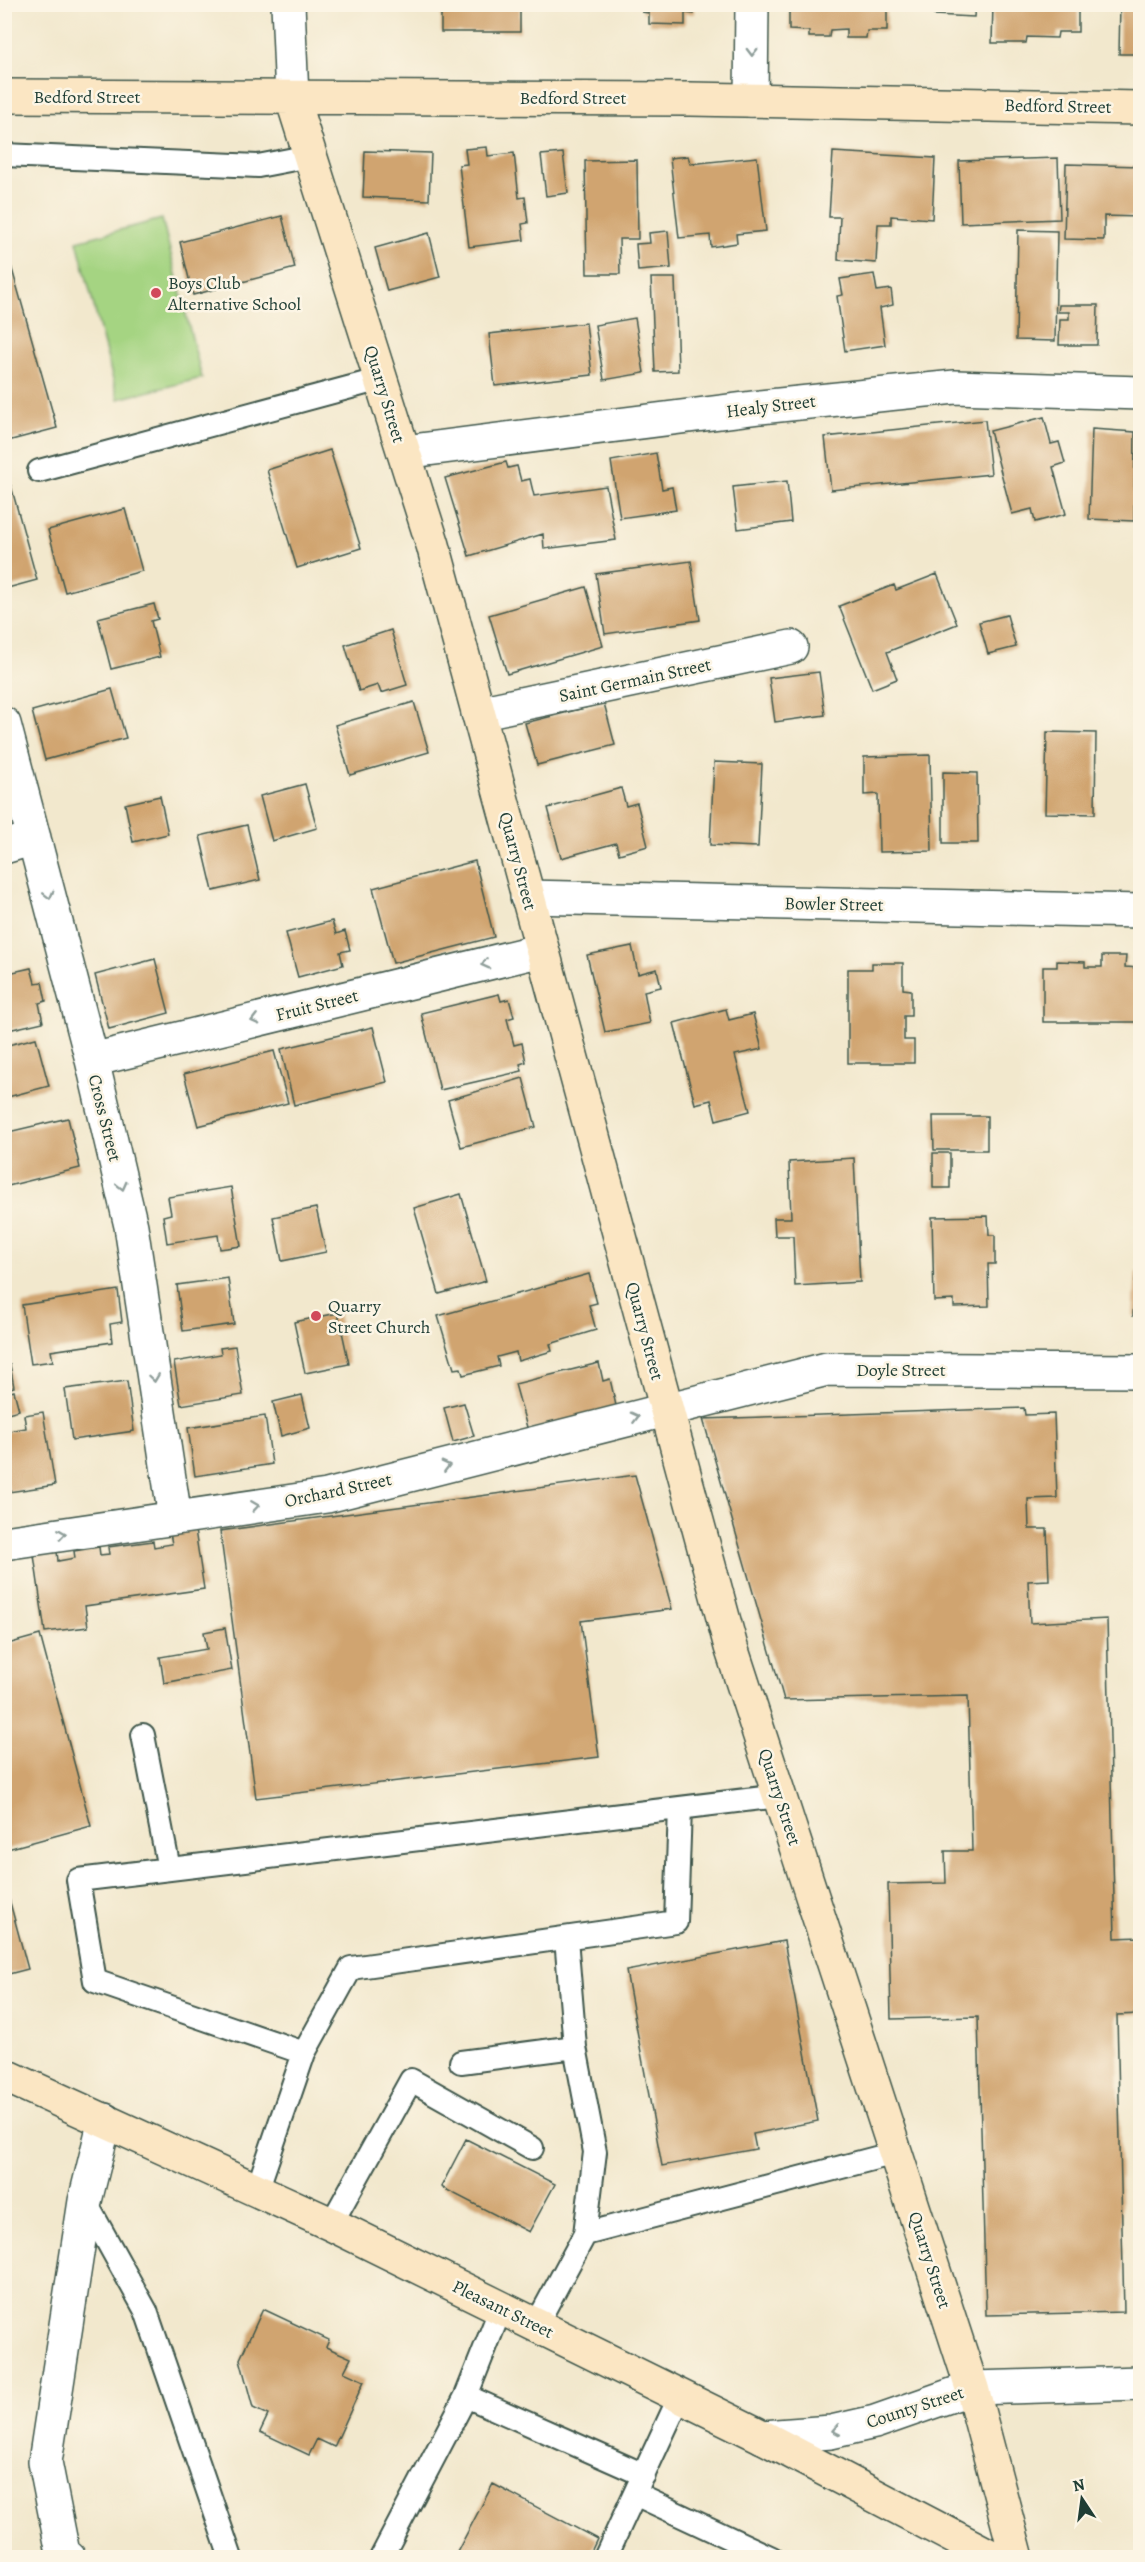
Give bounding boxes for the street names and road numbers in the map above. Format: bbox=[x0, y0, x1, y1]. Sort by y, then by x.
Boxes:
street label: Bedford Street bbox=[33, 85, 141, 109]
street label: Bedford Street bbox=[519, 86, 627, 110]
street label: Bedford Street bbox=[1004, 93, 1112, 119]
street label: Quarry Street bbox=[359, 342, 411, 446]
street label: Healy Street bbox=[725, 389, 817, 423]
street label: Saint Germain Street bbox=[557, 652, 713, 708]
street label: Quarry Street bbox=[493, 809, 543, 913]
street label: Bowler Street bbox=[784, 891, 884, 917]
street label: Fruit Street bbox=[273, 983, 361, 1027]
street label: Cross Street bbox=[83, 1072, 127, 1164]
street label: Quarry Street bbox=[620, 1279, 670, 1383]
street label: Doyle Street bbox=[856, 1358, 946, 1382]
street label: Orchard Street bbox=[282, 1467, 394, 1513]
street label: Quarry Street bbox=[753, 1745, 807, 1849]
street label: Quarry Street bbox=[903, 2208, 957, 2312]
street label: Pleasant Street bbox=[448, 2274, 558, 2344]
street label: County Street bbox=[863, 2380, 967, 2434]

